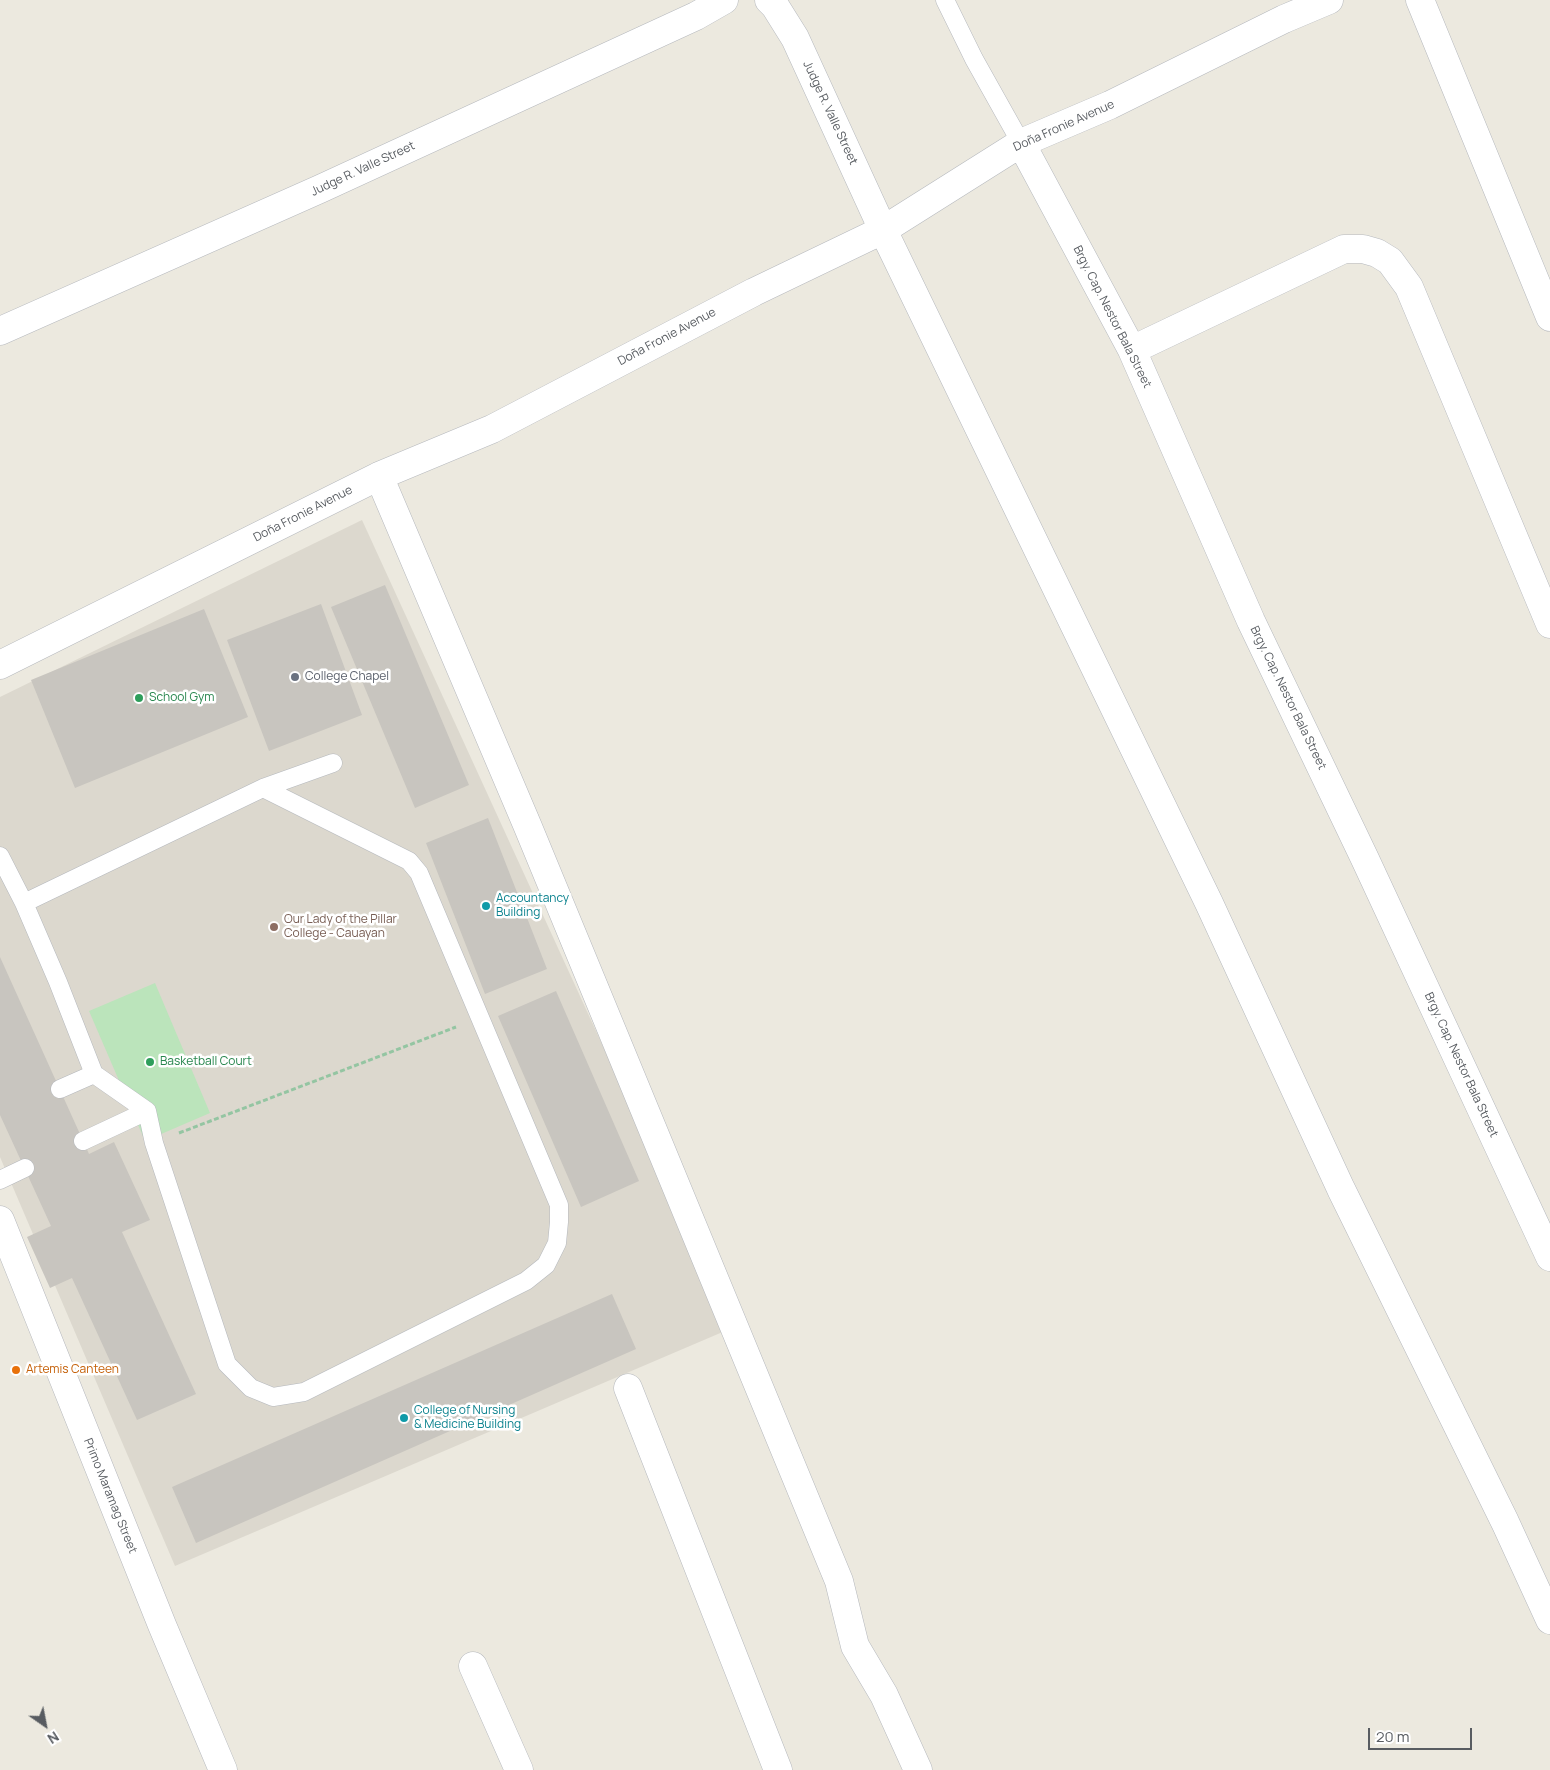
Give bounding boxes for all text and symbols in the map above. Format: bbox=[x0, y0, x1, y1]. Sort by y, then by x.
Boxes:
street label: Judge R. Valle Street bbox=[800, 59, 860, 167]
street label: Doña Fronie Avenue bbox=[1011, 97, 1117, 155]
street label: Judge R. Valle Street bbox=[309, 139, 417, 199]
street label: Brgy. Cap. Nestor Bala Street bbox=[1070, 243, 1154, 391]
street label: Doña Fronie Avenue bbox=[615, 305, 719, 369]
street label: Doña Fronie Avenue bbox=[251, 483, 355, 545]
street label: Brgy. Cap. Nestor Bala Street bbox=[1247, 624, 1329, 772]
place label: College Chapel bbox=[305, 670, 389, 684]
marker: College Chapel bbox=[289, 671, 301, 683]
place label: School Gym bbox=[149, 691, 215, 705]
marker: School Gym bbox=[133, 692, 145, 704]
place label: Accountancy Building bbox=[496, 892, 569, 920]
marker: Accountancy Building bbox=[480, 900, 492, 912]
place label: Our Lady of the Pillar College - Cauayan bbox=[284, 913, 397, 941]
marker: Our Lady of the Pillar College - Cauayan bbox=[268, 921, 280, 933]
street label: Brgy. Cap. Nestor Bala Street bbox=[1421, 990, 1501, 1140]
place label: Basketball Court bbox=[160, 1055, 252, 1069]
marker: Basketball Court bbox=[144, 1056, 156, 1068]
place label: Artemis Canteen bbox=[26, 1363, 119, 1377]
marker: Artemis Canteen bbox=[10, 1364, 22, 1376]
place label: College of Nursing & Medicine Building bbox=[414, 1404, 521, 1432]
marker: College of Nursing & Medicine Building bbox=[398, 1412, 410, 1424]
street label: Primo Maramag Street bbox=[80, 1436, 140, 1556]
north arrow bbox=[20, 1700, 70, 1750]
scale bar bbox=[1370, 1718, 1474, 1750]
text: 20 m bbox=[1376, 1726, 1409, 1747]
text: N bbox=[44, 1727, 63, 1749]

